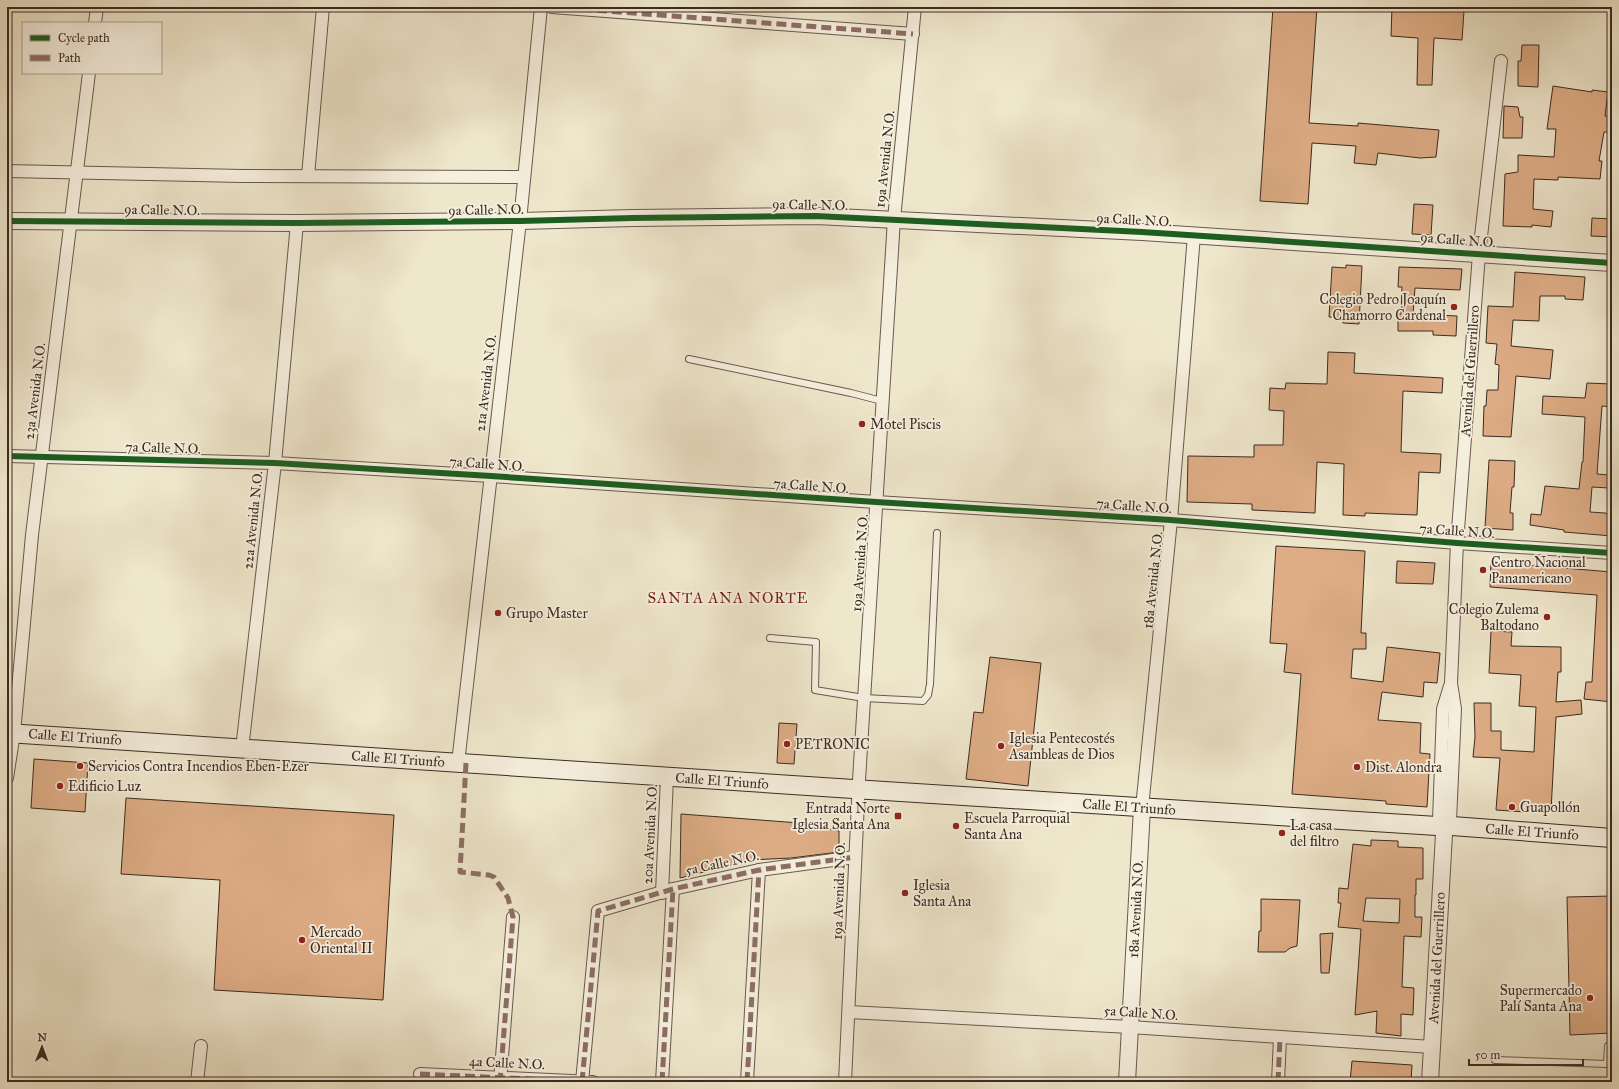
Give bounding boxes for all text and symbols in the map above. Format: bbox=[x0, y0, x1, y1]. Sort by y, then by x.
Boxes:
legend bbox=[22, 22, 162, 74]
text: Cycle path bbox=[58, 31, 110, 45]
text: Path bbox=[58, 51, 81, 65]
street label: 19a Avenida N.O. bbox=[871, 109, 899, 209]
street label: 9a Calle N.O. bbox=[772, 196, 848, 214]
street label: 9a Calle N.O. bbox=[124, 201, 200, 219]
street label: 9a Calle N.O. bbox=[448, 201, 524, 219]
street label: 9a Calle N.O. bbox=[1096, 210, 1172, 230]
street label: 9a Calle N.O. bbox=[1420, 229, 1496, 251]
place label: Colegio Pedro Joaquín Chamorro Cardenal bbox=[1319, 291, 1446, 324]
marker: Colegio Pedro Joaquín Chamorro Cardenal bbox=[1449, 302, 1459, 312]
street label: Avenida del Guerrillero bbox=[1457, 305, 1483, 438]
street label: 21a Avenida N.O. bbox=[472, 334, 500, 432]
street label: 23a Avenida N.O. bbox=[21, 342, 49, 440]
place label: Motel Piscis bbox=[870, 416, 941, 433]
marker: Motel Piscis bbox=[857, 419, 867, 429]
street label: 7a Calle N.O. bbox=[125, 438, 201, 458]
street label: 7a Calle N.O. bbox=[449, 453, 525, 475]
street label: 22a Avenida N.O. bbox=[239, 470, 267, 570]
street label: 7a Calle N.O. bbox=[773, 475, 849, 497]
street label: 7a Calle N.O. bbox=[1096, 495, 1172, 517]
street label: 19a Avenida N.O. bbox=[848, 513, 872, 612]
street label: 7a Calle N.O. bbox=[1419, 520, 1495, 542]
street label: 18a Avenida N.O. bbox=[1139, 530, 1167, 630]
place label: Centro Nacional Panamericano bbox=[1491, 554, 1586, 587]
marker: Centro Nacional Panamericano bbox=[1478, 565, 1488, 575]
district label: SANTA ANA NORTE bbox=[647, 589, 809, 607]
place label: Colegio Zulema Baltodano bbox=[1449, 601, 1539, 634]
place label: Grupo Master bbox=[506, 605, 588, 622]
marker: Grupo Master bbox=[493, 608, 503, 618]
marker: Colegio Zulema Baltodano bbox=[1542, 612, 1552, 622]
street label: Calle El Triunfo bbox=[28, 725, 122, 749]
place label: Iglesia Pentecostés Asambleas de Dios bbox=[1008, 730, 1115, 763]
place label: PETRONIC bbox=[795, 736, 870, 753]
marker: PETRONIC bbox=[782, 739, 792, 749]
marker: Iglesia Pentecostés Asambleas de Dios bbox=[996, 741, 1006, 751]
street label: Calle El Triunfo bbox=[351, 747, 445, 771]
place label: Servicios Contra Incendios Eben-Ezer bbox=[88, 758, 309, 775]
place label: Dist. Alondra bbox=[1365, 759, 1442, 776]
marker: Servicios Contra Incendios Eben-Ezer bbox=[75, 761, 85, 771]
marker: Dist. Alondra bbox=[1352, 762, 1362, 772]
street label: Calle El Triunfo bbox=[675, 769, 769, 793]
place label: Edificio Luz bbox=[68, 778, 142, 795]
marker: Edificio Luz bbox=[55, 781, 65, 791]
street label: 20a Avenida N.O. bbox=[639, 784, 661, 884]
street label: Calle El Triunfo bbox=[1082, 795, 1176, 819]
place label: Guapollón bbox=[1520, 799, 1580, 816]
place label: Entrada Norte Iglesia Santa Ana bbox=[792, 800, 890, 833]
marker: Guapollón bbox=[1507, 802, 1517, 812]
place label: Escuela Parroquial Santa Ana bbox=[964, 810, 1070, 843]
marker: Entrada Norte Iglesia Santa Ana bbox=[893, 811, 903, 821]
place label: La casa del filtro bbox=[1290, 817, 1339, 850]
street label: Calle El Triunfo bbox=[1485, 820, 1579, 844]
marker: Escuela Parroquial Santa Ana bbox=[951, 821, 961, 831]
marker: La casa del filtro bbox=[1277, 828, 1287, 838]
street label: 19a Avenida N.O. bbox=[829, 842, 849, 940]
street label: 5a Calle N.O. bbox=[684, 847, 760, 879]
street label: 18a Avenida N.O. bbox=[1125, 860, 1147, 958]
place label: Iglesia Santa Ana bbox=[913, 877, 971, 910]
marker: Iglesia Santa Ana bbox=[900, 888, 910, 898]
street label: Avenida del Guerrillero bbox=[1425, 892, 1449, 1025]
place label: Mercado Oriental II bbox=[310, 924, 373, 957]
marker: Mercado Oriental II bbox=[297, 935, 307, 945]
place label: Supermercado Palí Santa Ana bbox=[1499, 982, 1582, 1015]
marker: Supermercado Palí Santa Ana bbox=[1585, 993, 1595, 1003]
street label: 5a Calle N.O. bbox=[1103, 1002, 1179, 1024]
north arrow bbox=[22, 1027, 62, 1067]
text: N bbox=[37, 1031, 48, 1044]
scale bar bbox=[1469, 1041, 1583, 1067]
text: 50 m bbox=[1475, 1048, 1500, 1062]
street label: 4a Calle N.O. bbox=[469, 1053, 545, 1073]

